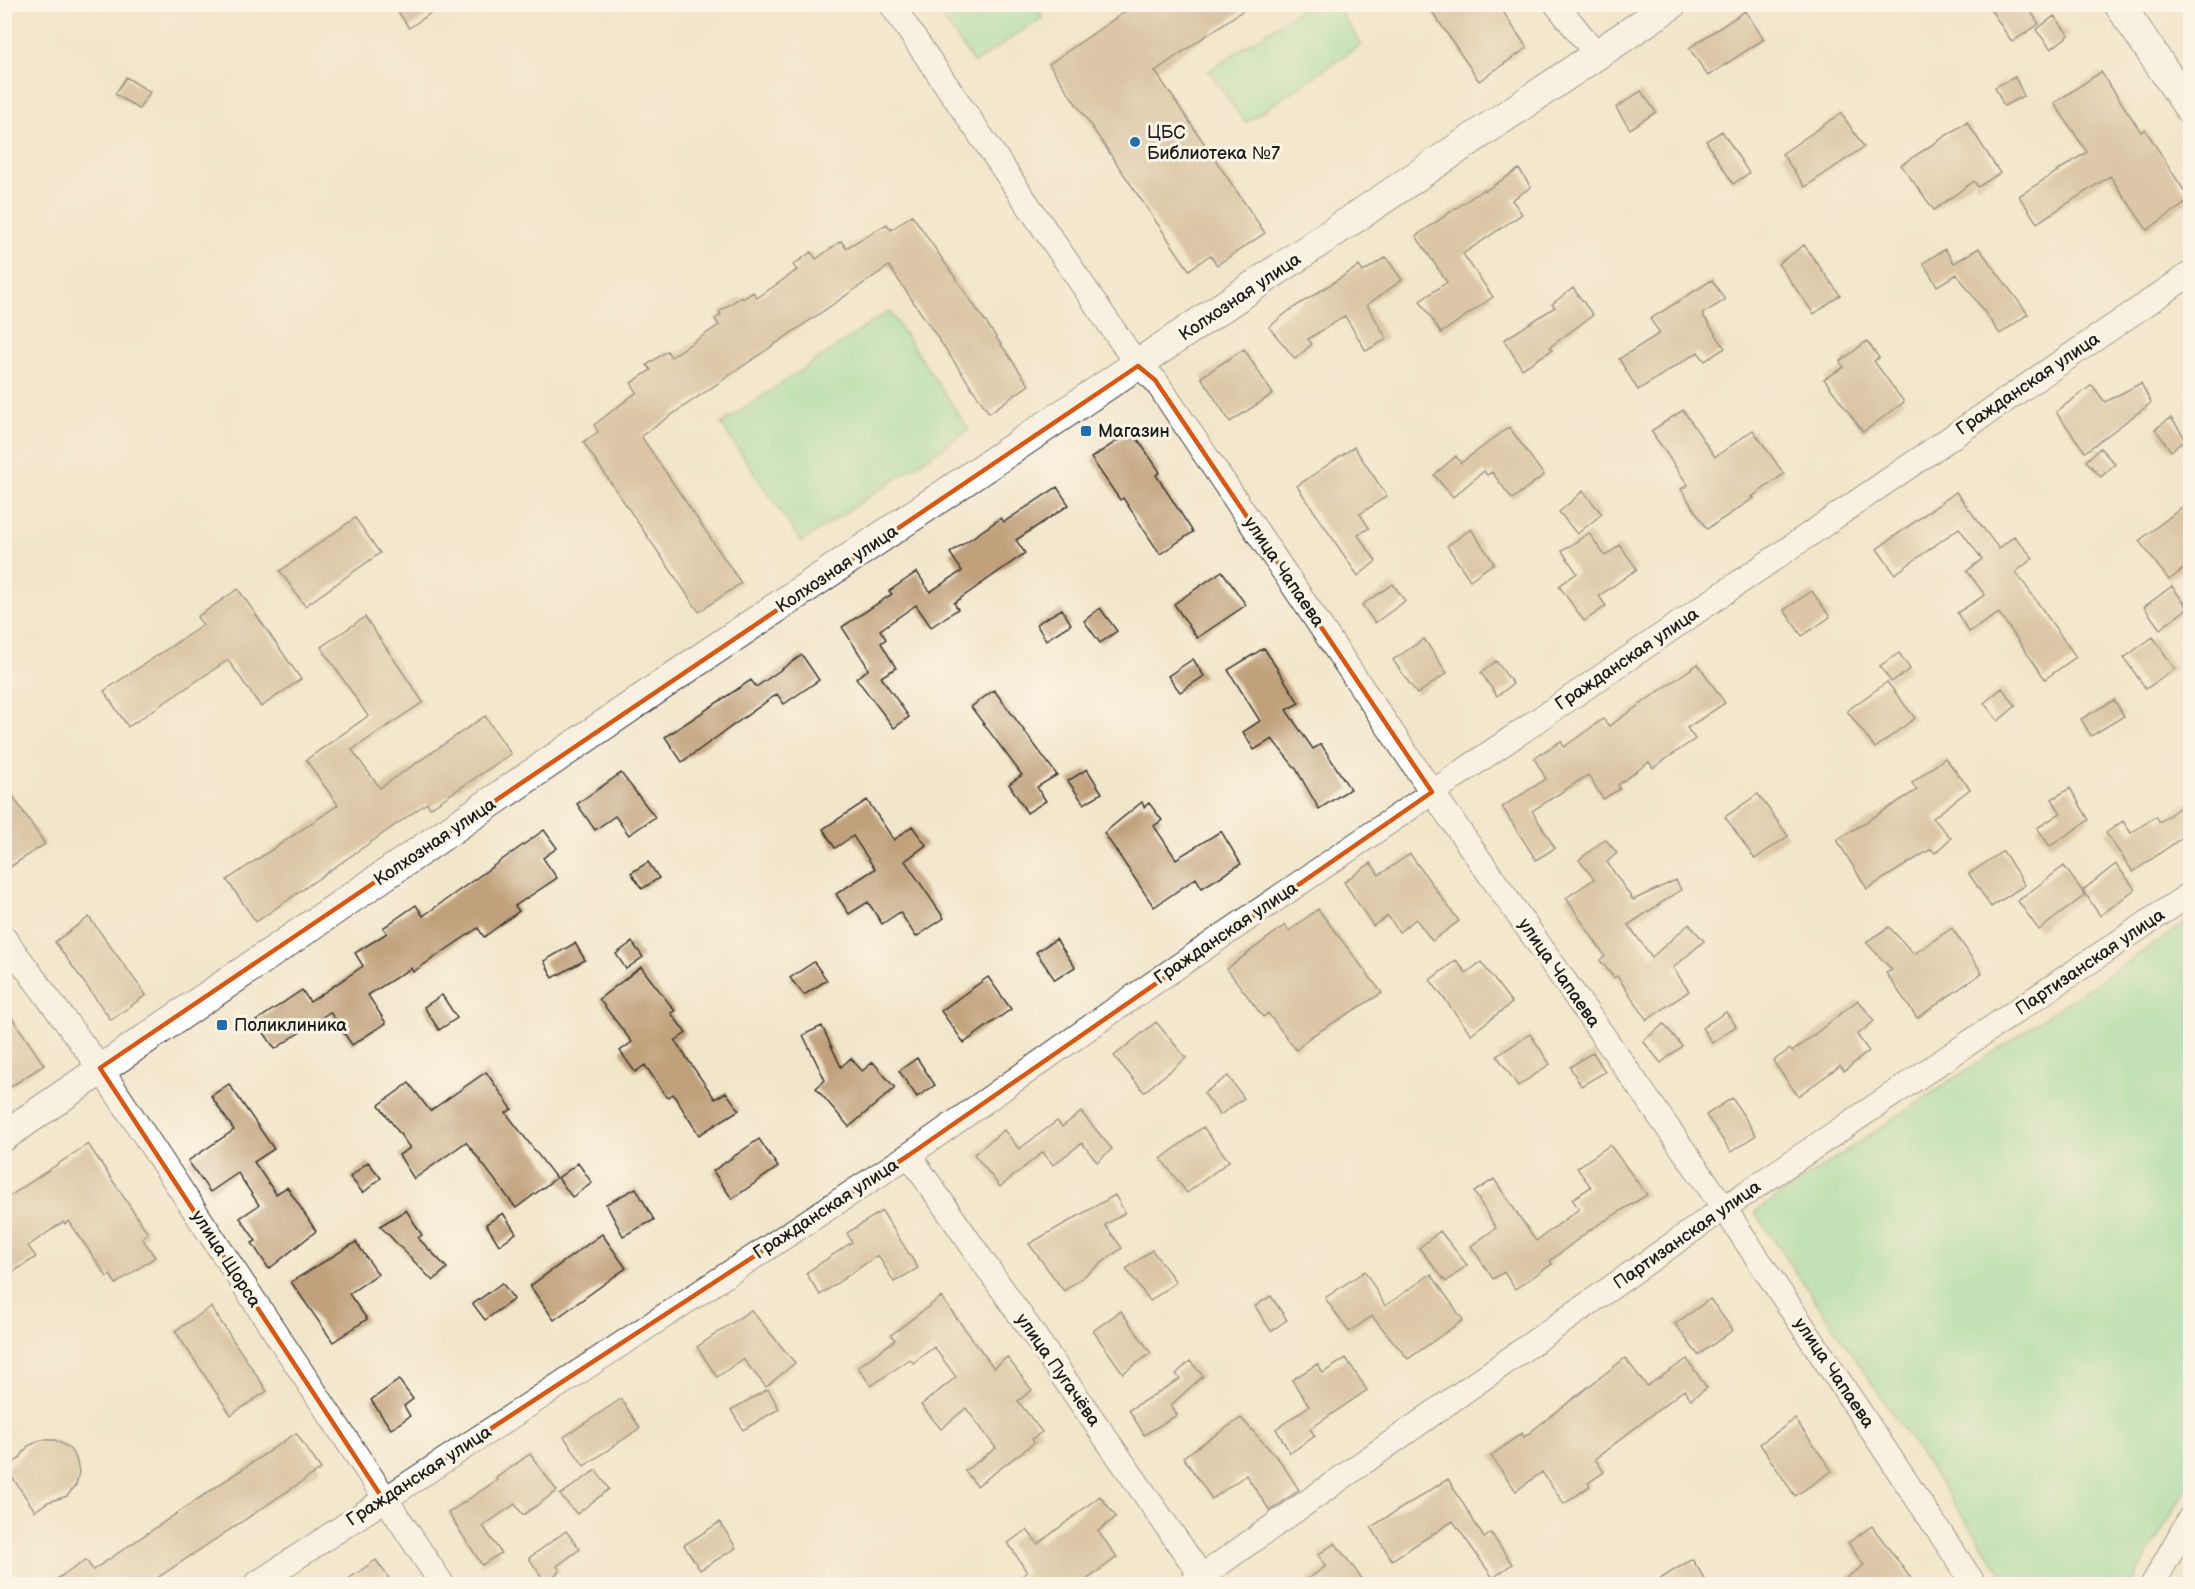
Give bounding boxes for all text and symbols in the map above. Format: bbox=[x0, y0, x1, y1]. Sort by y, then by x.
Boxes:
place label: ЦБС Библиотека №7 bbox=[1147, 122, 1280, 164]
marker: ЦБС Библиотека №7 bbox=[1128, 135, 1142, 149]
street label: Колхозная улица bbox=[1175, 248, 1305, 346]
street label: Гражданская улица bbox=[1952, 328, 2104, 440]
place label: Магазин bbox=[1098, 421, 1170, 442]
marker: Магазин bbox=[1079, 424, 1093, 438]
street label: улица Чапаева bbox=[1239, 513, 1329, 631]
street label: Колхозная улица bbox=[772, 520, 902, 618]
street label: Гражданская улица bbox=[1551, 603, 1703, 715]
street label: Колхозная улица bbox=[370, 793, 500, 891]
street label: Гражданская улица bbox=[1150, 877, 1302, 989]
street label: Партизанская улица bbox=[2011, 904, 2169, 1020]
street label: улица Чапаева bbox=[1514, 914, 1605, 1032]
place label: Поликлиника bbox=[234, 1015, 347, 1036]
marker: Поликлиника bbox=[215, 1018, 229, 1032]
street label: Гражданская улица bbox=[750, 1154, 903, 1264]
street label: Партизанская улица bbox=[1609, 1176, 1765, 1294]
street label: улица Щорса bbox=[187, 1207, 265, 1312]
street label: улица Пугачёва bbox=[1011, 1310, 1105, 1431]
street label: улица Чапаева bbox=[1789, 1314, 1879, 1432]
street label: Гражданская улица bbox=[343, 1421, 496, 1531]

